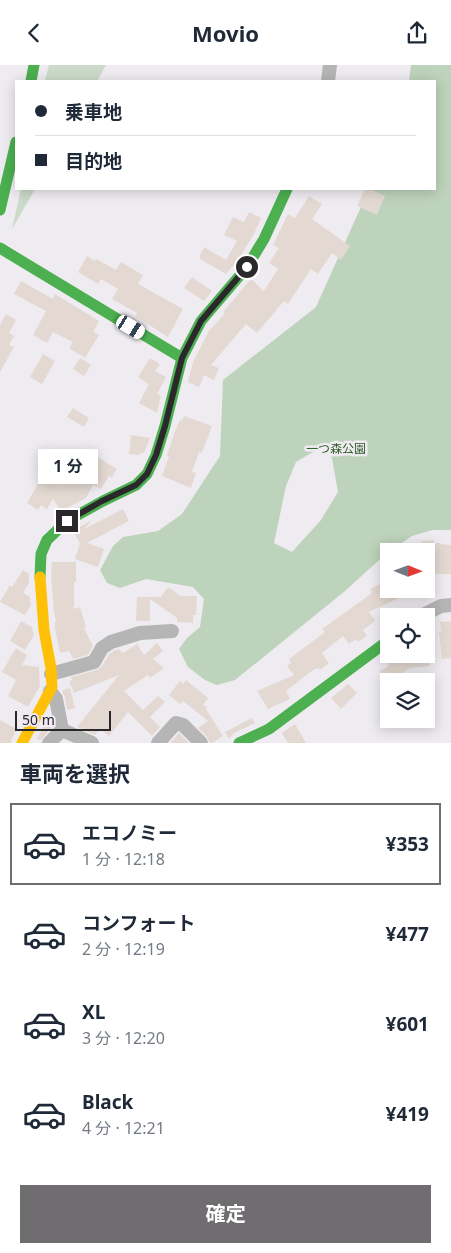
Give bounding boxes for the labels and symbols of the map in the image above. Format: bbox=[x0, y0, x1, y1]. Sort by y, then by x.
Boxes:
route start bbox=[236, 256, 258, 278]
car bbox=[114, 313, 147, 341]
park label: 一つ森公園 bbox=[306, 440, 366, 457]
callout: 1 分 bbox=[37, 449, 97, 483]
route end bbox=[56, 510, 78, 532]
north arrow bbox=[380, 543, 435, 597]
scale bar bbox=[15, 708, 111, 731]

